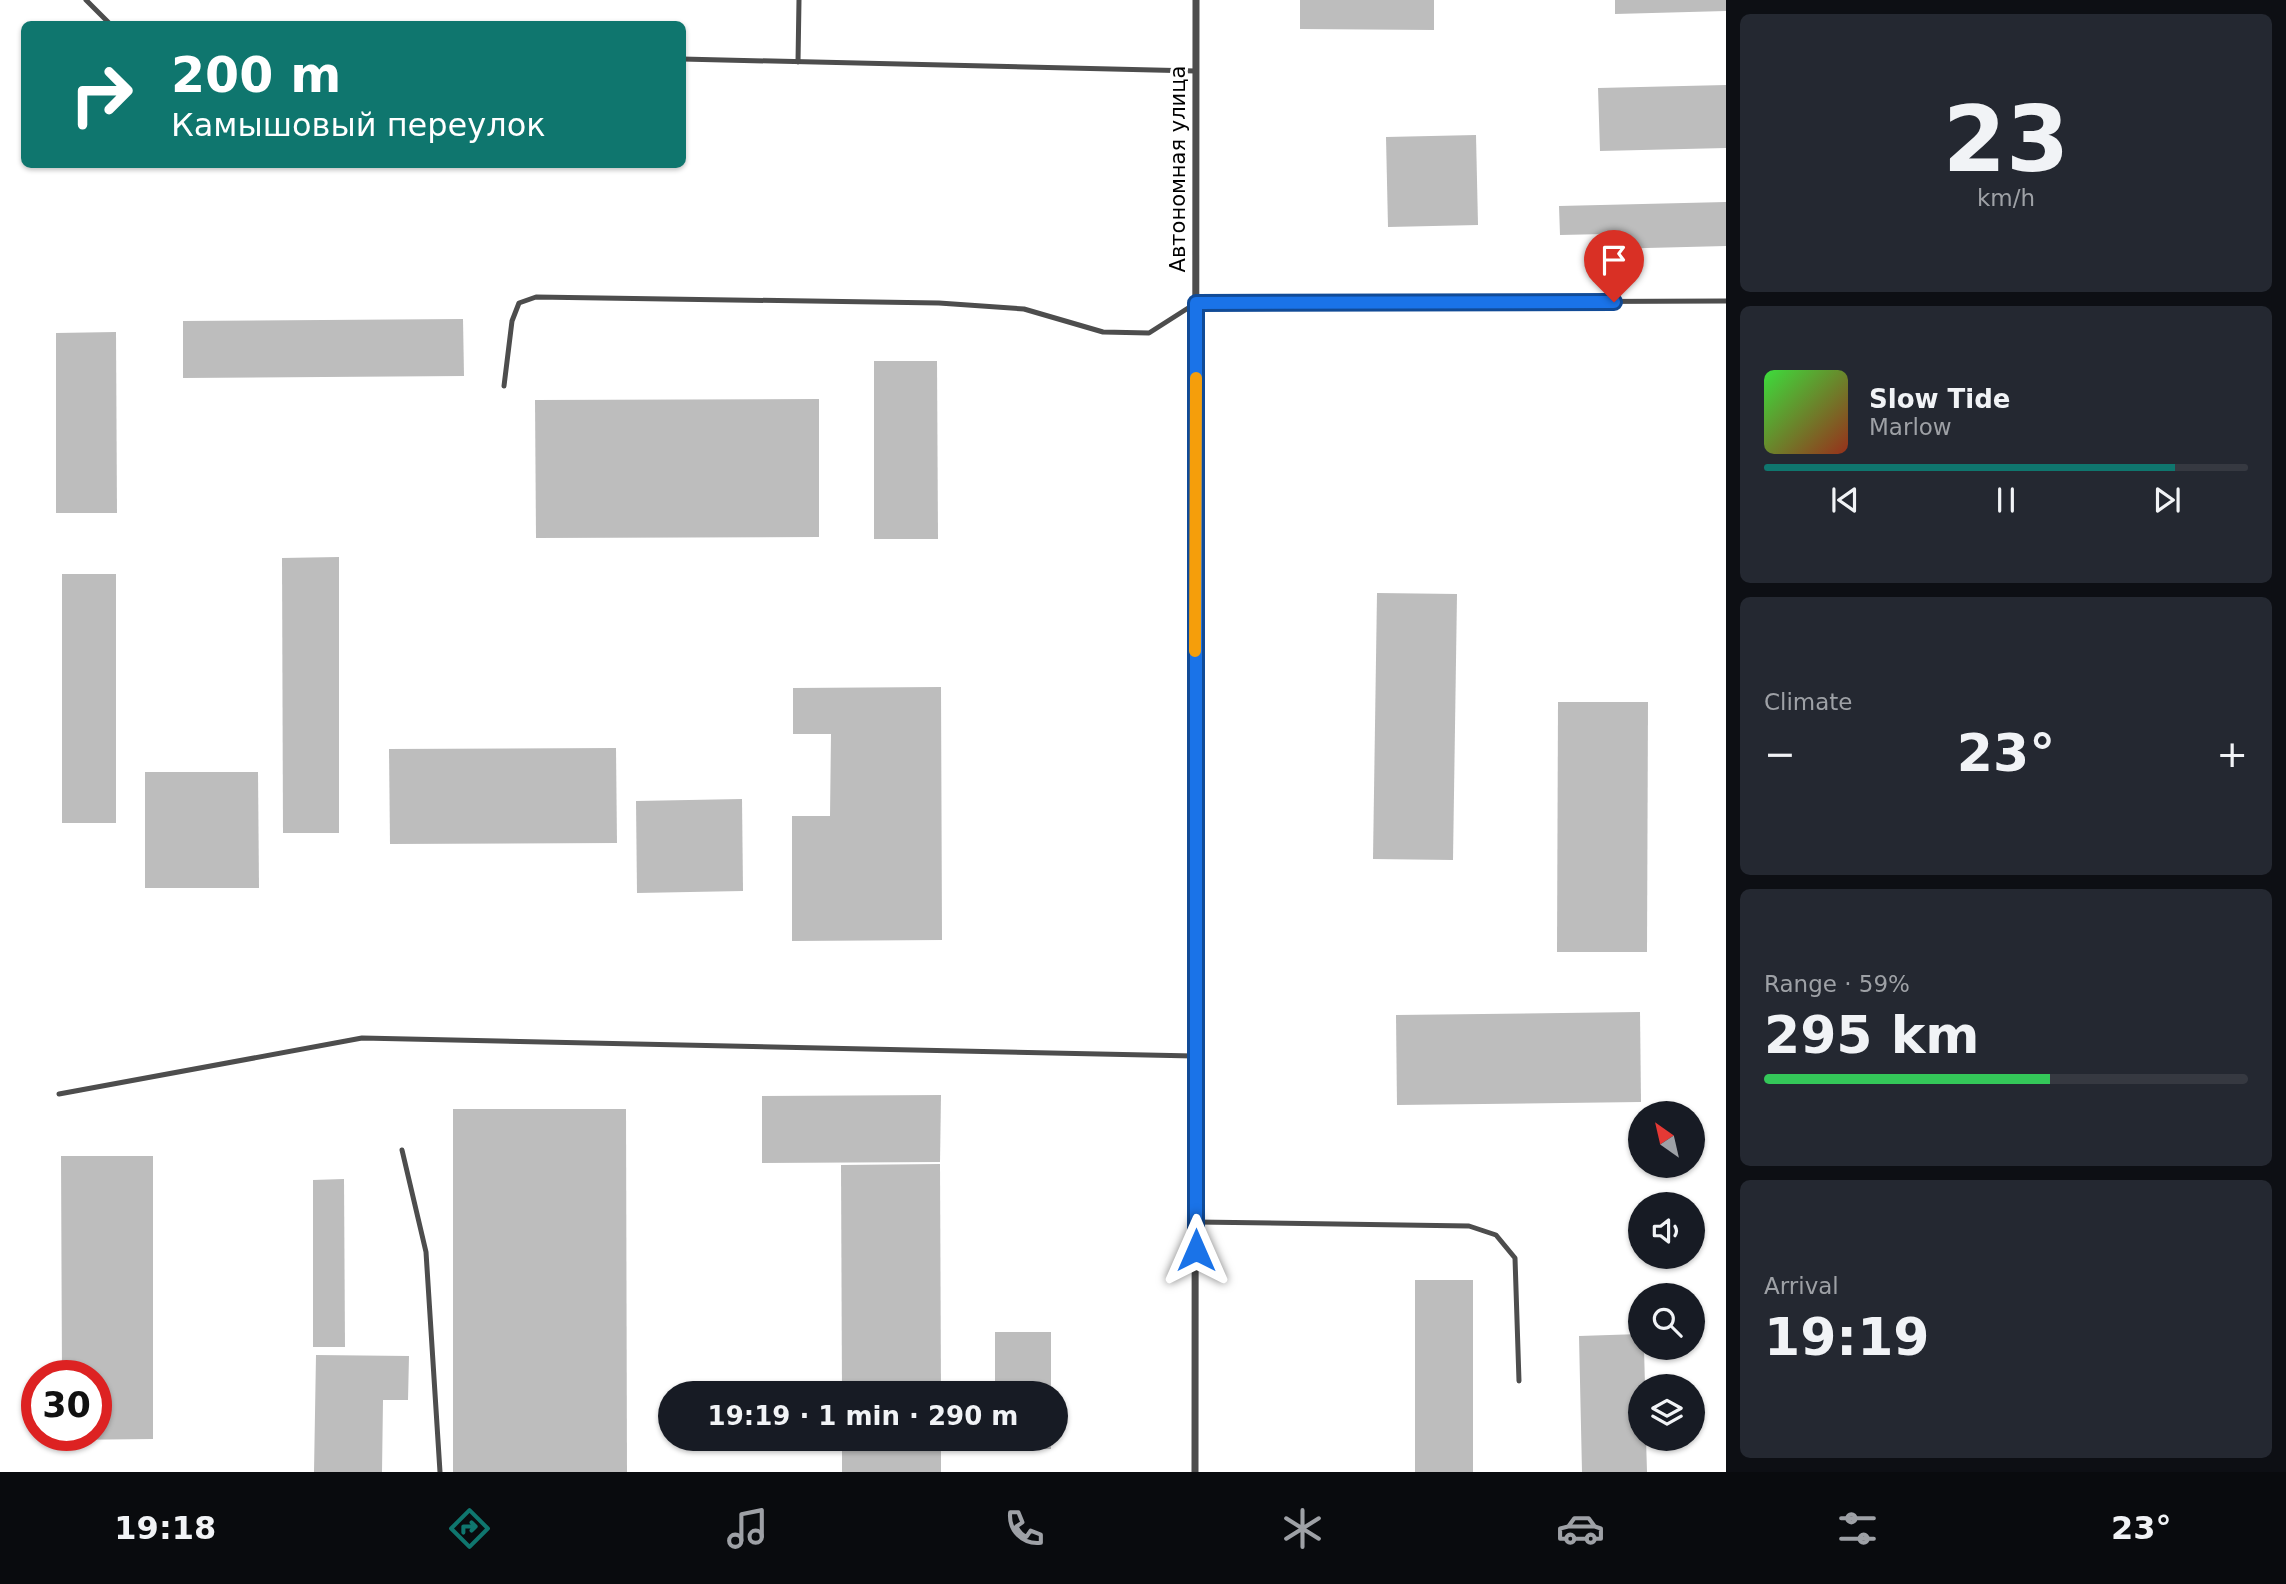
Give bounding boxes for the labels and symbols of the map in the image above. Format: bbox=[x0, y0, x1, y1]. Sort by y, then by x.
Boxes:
street label: Автономная улица bbox=[1166, 66, 1190, 272]
pin bbox=[1584, 230, 1644, 302]
north arrow bbox=[1628, 1101, 1704, 1178]
position arrow bbox=[1159, 1213, 1233, 1287]
speed limit sign: 30 bbox=[21, 1360, 112, 1451]

